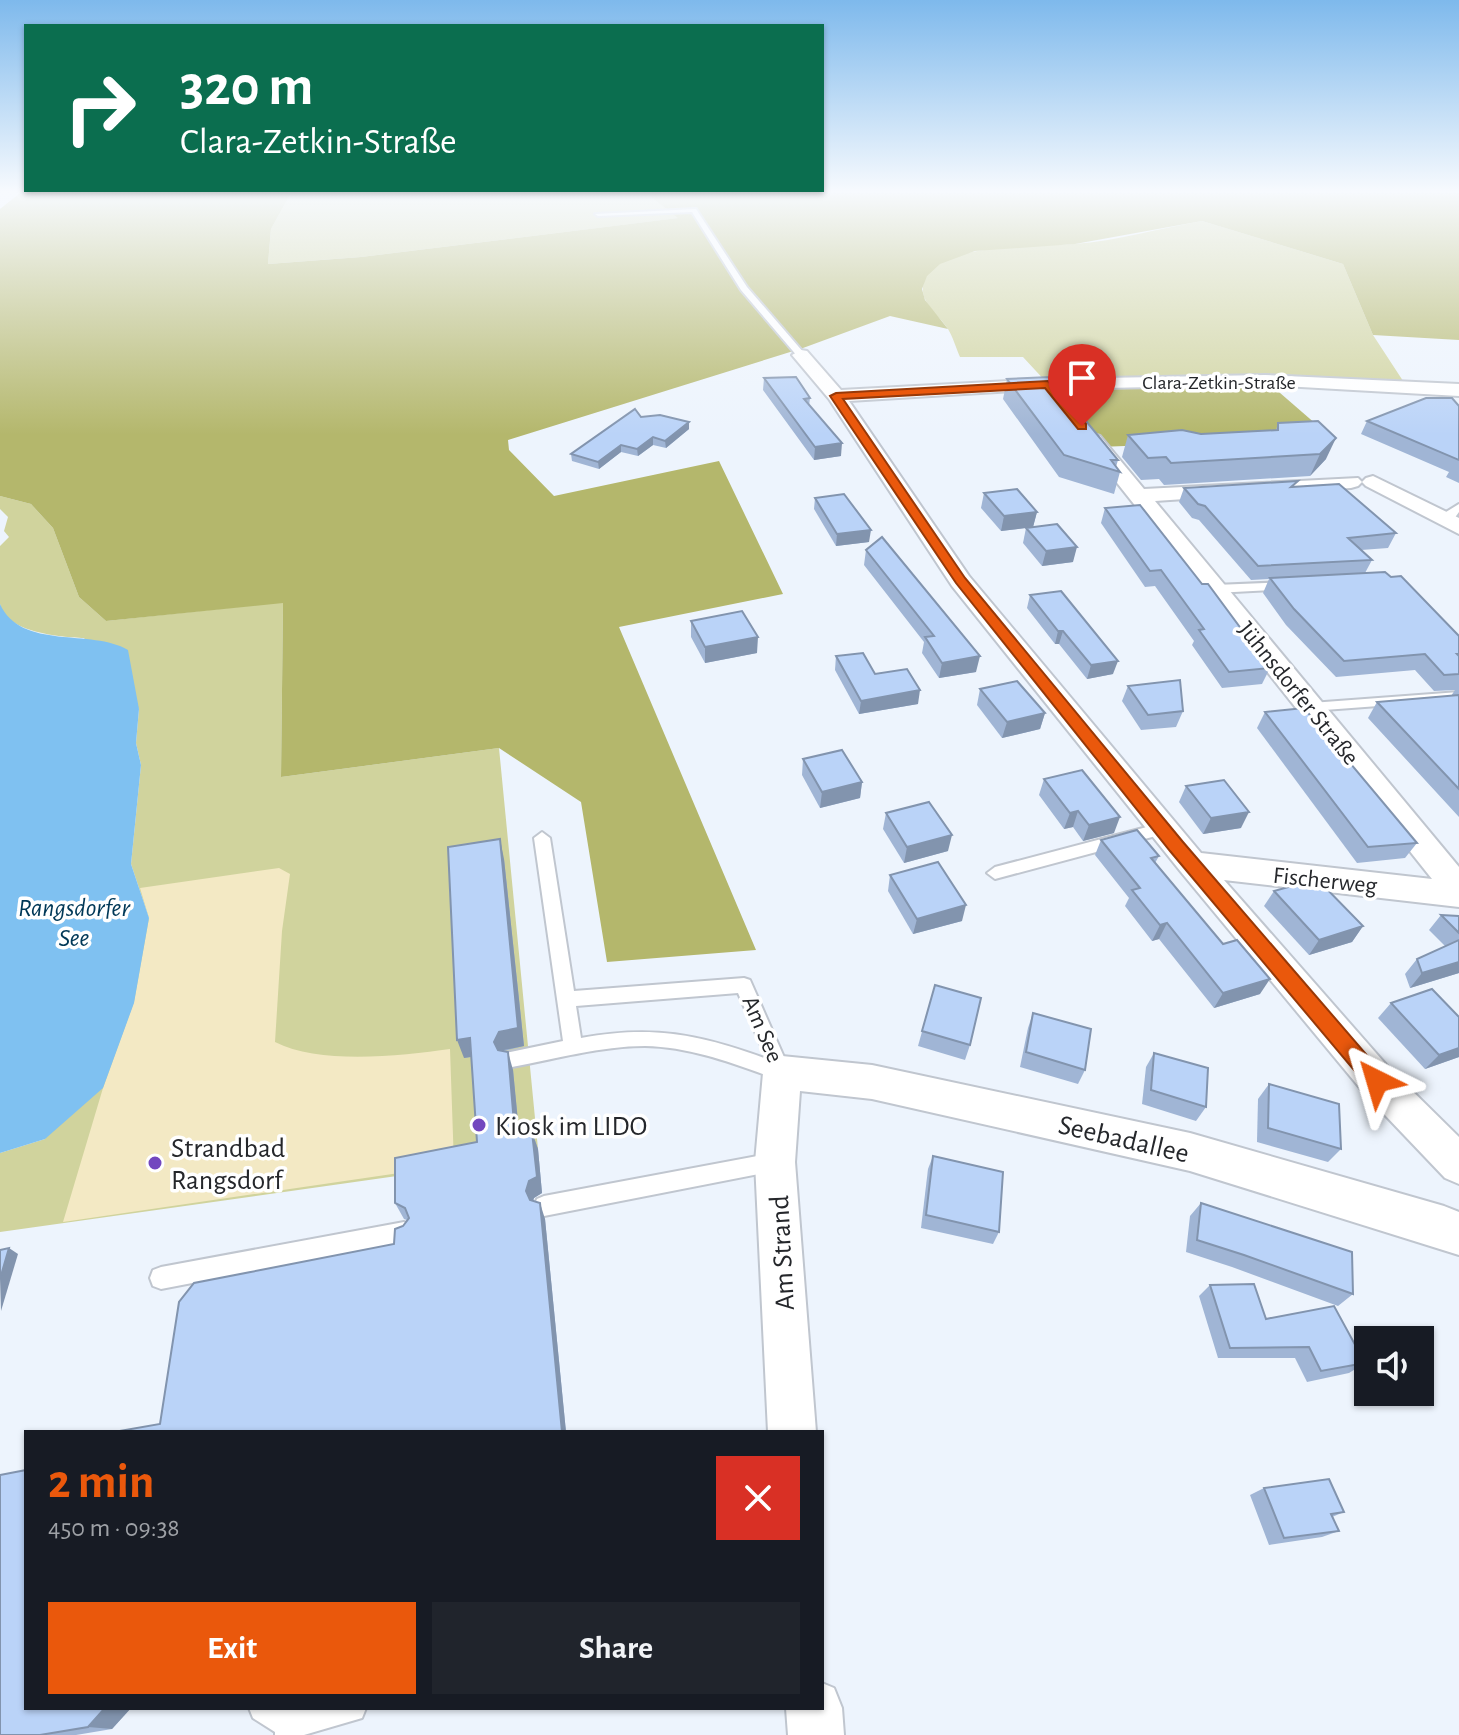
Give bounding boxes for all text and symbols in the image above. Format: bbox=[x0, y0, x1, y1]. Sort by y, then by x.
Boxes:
icon: right bbox=[48, 56, 152, 160]
text: 320 m bbox=[180, 59, 313, 115]
text: Clara-Zetkin-Straße bbox=[180, 124, 457, 160]
pin bbox=[1048, 344, 1116, 426]
icon: arrive bbox=[1060, 356, 1104, 400]
street label: Clara-Zetkin-Straße bbox=[1142, 373, 1296, 393]
street label: Jühnsdorfer Straße bbox=[1233, 618, 1363, 770]
street label: Fischerweg bbox=[1272, 864, 1378, 898]
water label: Rangsdorfer See bbox=[18, 895, 131, 951]
street label: Am See bbox=[737, 993, 787, 1066]
position arrow bbox=[1335, 1039, 1419, 1123]
street label: Seebadallee bbox=[1056, 1111, 1191, 1169]
place label: Kiosk im LIDO bbox=[495, 1113, 647, 1141]
marker: Kiosk im LIDO bbox=[470, 1116, 488, 1134]
place label: Strandbad Rangsdorf bbox=[171, 1135, 285, 1195]
marker: Strandbad Rangsdorf bbox=[146, 1154, 164, 1172]
street label: Am Strand bbox=[766, 1195, 800, 1311]
map controls bbox=[1354, 1326, 1434, 1406]
button: sound bbox=[1354, 1326, 1434, 1406]
button: close bbox=[716, 1456, 800, 1540]
text: 2 min bbox=[48, 1459, 155, 1507]
text: 450 m · 09:38 bbox=[48, 1515, 180, 1541]
button: Exit bbox=[48, 1602, 416, 1694]
button: Share bbox=[432, 1602, 800, 1694]

